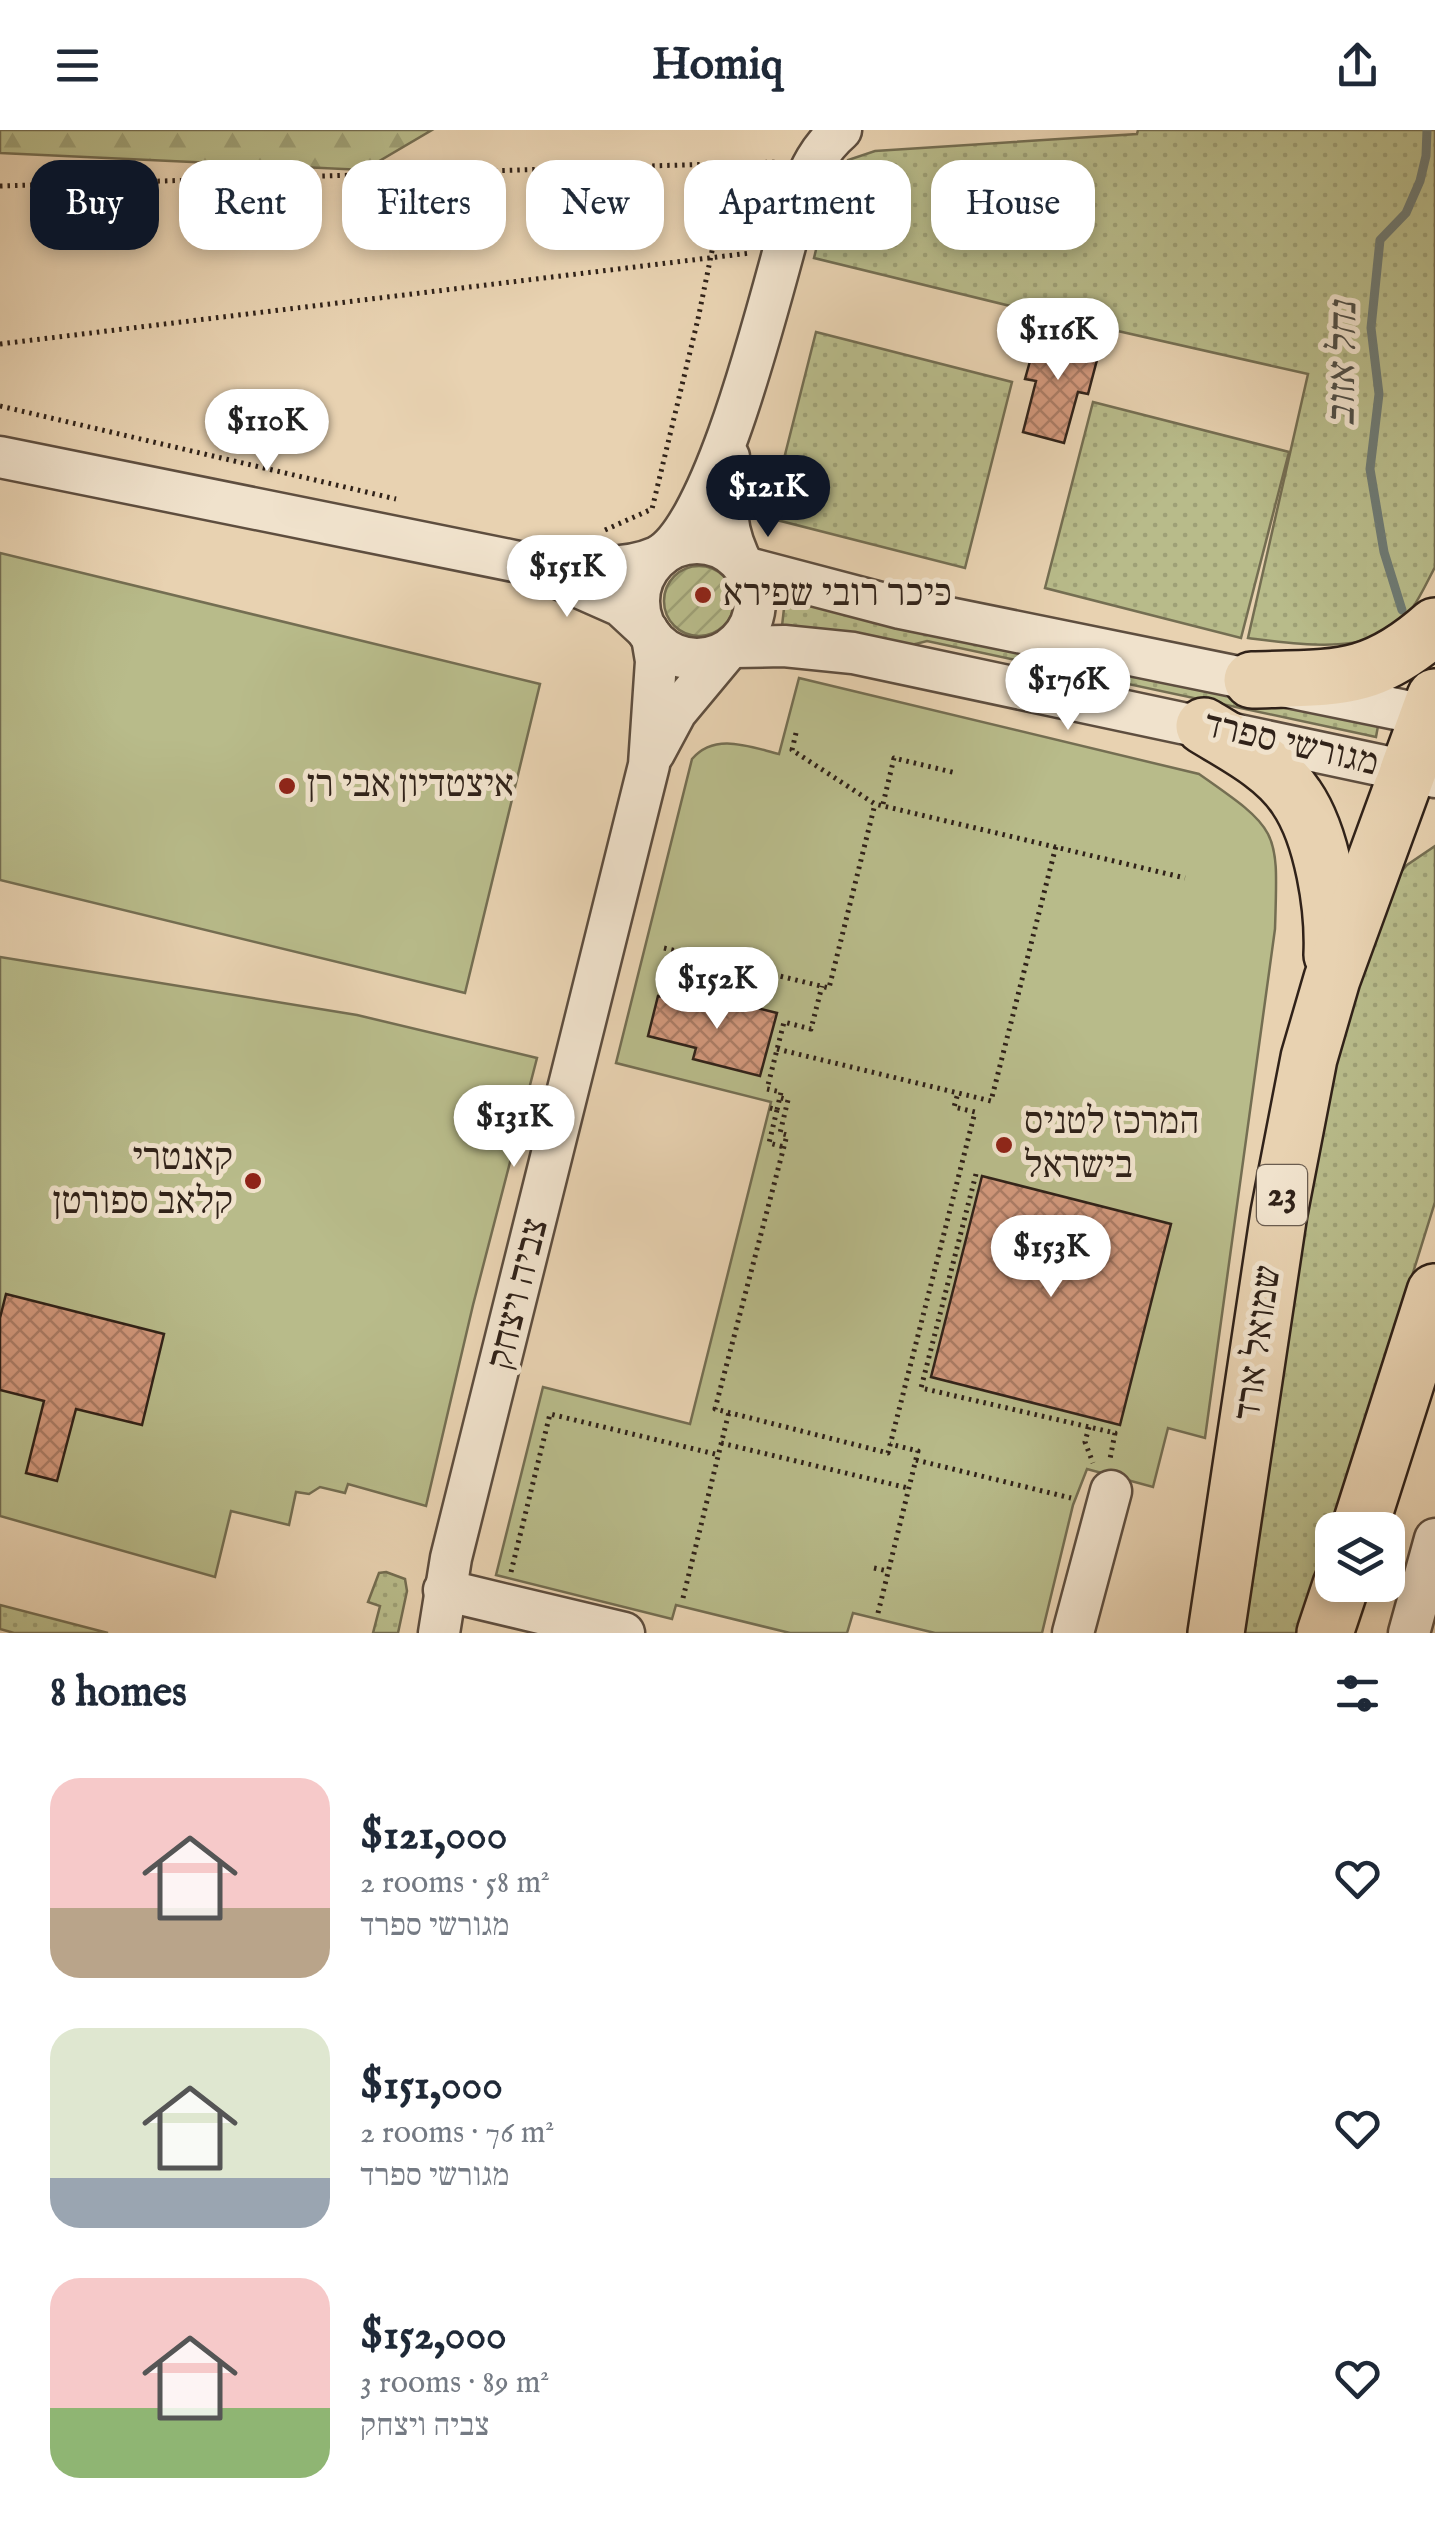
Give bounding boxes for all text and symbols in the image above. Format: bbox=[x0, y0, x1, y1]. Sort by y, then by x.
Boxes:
text: Homiq bbox=[652, 37, 783, 94]
icon: menu bbox=[50, 38, 105, 93]
icon: share bbox=[1330, 38, 1385, 93]
chip: Buy bbox=[30, 160, 159, 250]
chip: Rent bbox=[179, 160, 322, 250]
chip: Filters bbox=[342, 160, 506, 250]
chip: New bbox=[526, 160, 664, 250]
chip: Apartment bbox=[684, 160, 911, 250]
chip: House bbox=[931, 160, 1095, 250]
pin: $116K bbox=[988, 298, 1128, 383]
water label: נחל אזוב bbox=[1317, 299, 1371, 427]
text: $116K bbox=[1019, 310, 1097, 351]
pin: $110K bbox=[197, 389, 337, 474]
text: $110K bbox=[227, 401, 307, 442]
pin: $121K bbox=[698, 455, 838, 540]
text: $121K bbox=[728, 467, 808, 508]
pin: $151K bbox=[497, 535, 637, 620]
text: $151K bbox=[529, 547, 605, 588]
place label: כיכר רובי שפירא bbox=[723, 571, 952, 619]
marker: כיכר רובי שפירא bbox=[692, 584, 714, 606]
pin: $176K bbox=[998, 648, 1138, 733]
text: $176K bbox=[1027, 660, 1109, 701]
street label: מגורשי ספרד bbox=[1199, 702, 1383, 788]
place label: איצטדיון אבי רן bbox=[307, 762, 514, 810]
marker: איצטדיון אבי רן bbox=[276, 775, 298, 797]
pin: $152K bbox=[647, 947, 787, 1032]
text: $152K bbox=[677, 959, 757, 1000]
pin: $131K bbox=[444, 1085, 584, 1170]
text: $131K bbox=[476, 1097, 552, 1138]
place label: המרכז לטניס בישראל bbox=[1024, 1099, 1199, 1191]
marker: המרכז לטניס בישראל bbox=[993, 1134, 1015, 1156]
place label: קאנטרי קלאב ספורטן bbox=[53, 1135, 233, 1227]
road number: 23 bbox=[1257, 1165, 1307, 1225]
marker: קאנטרי קלאב ספורטן bbox=[242, 1170, 264, 1192]
street label: צביה ויצחק bbox=[477, 1214, 561, 1374]
pin: $153K bbox=[981, 1215, 1121, 1300]
text: $153K bbox=[1013, 1227, 1089, 1268]
street label: שמואל ארד bbox=[1224, 1262, 1294, 1424]
map controls bbox=[1315, 1512, 1405, 1602]
button: layers bbox=[1315, 1512, 1405, 1602]
icon: filters bbox=[1330, 1666, 1385, 1721]
text: 8 homes bbox=[50, 1667, 187, 1720]
text: $121,000 bbox=[360, 1810, 507, 1863]
icon: home bbox=[130, 1818, 250, 1938]
icon: heart bbox=[1330, 1851, 1385, 1906]
text: 2 rooms · 58 m² bbox=[360, 1863, 550, 1904]
text: מגורשי ספרד bbox=[360, 1906, 510, 1947]
text: $151,000 bbox=[360, 2060, 503, 2113]
icon: home bbox=[130, 2068, 250, 2188]
icon: heart bbox=[1330, 2101, 1385, 2156]
text: 2 rooms · 76 m² bbox=[360, 2113, 554, 2154]
text: מגורשי ספרד bbox=[360, 2156, 510, 2197]
text: $152,000 bbox=[360, 2310, 507, 2363]
icon: home bbox=[130, 2318, 250, 2438]
icon: heart bbox=[1330, 2351, 1385, 2406]
text: 3 rooms · 89 m² bbox=[360, 2363, 549, 2404]
text: צביה ויצחק bbox=[360, 2406, 490, 2447]

